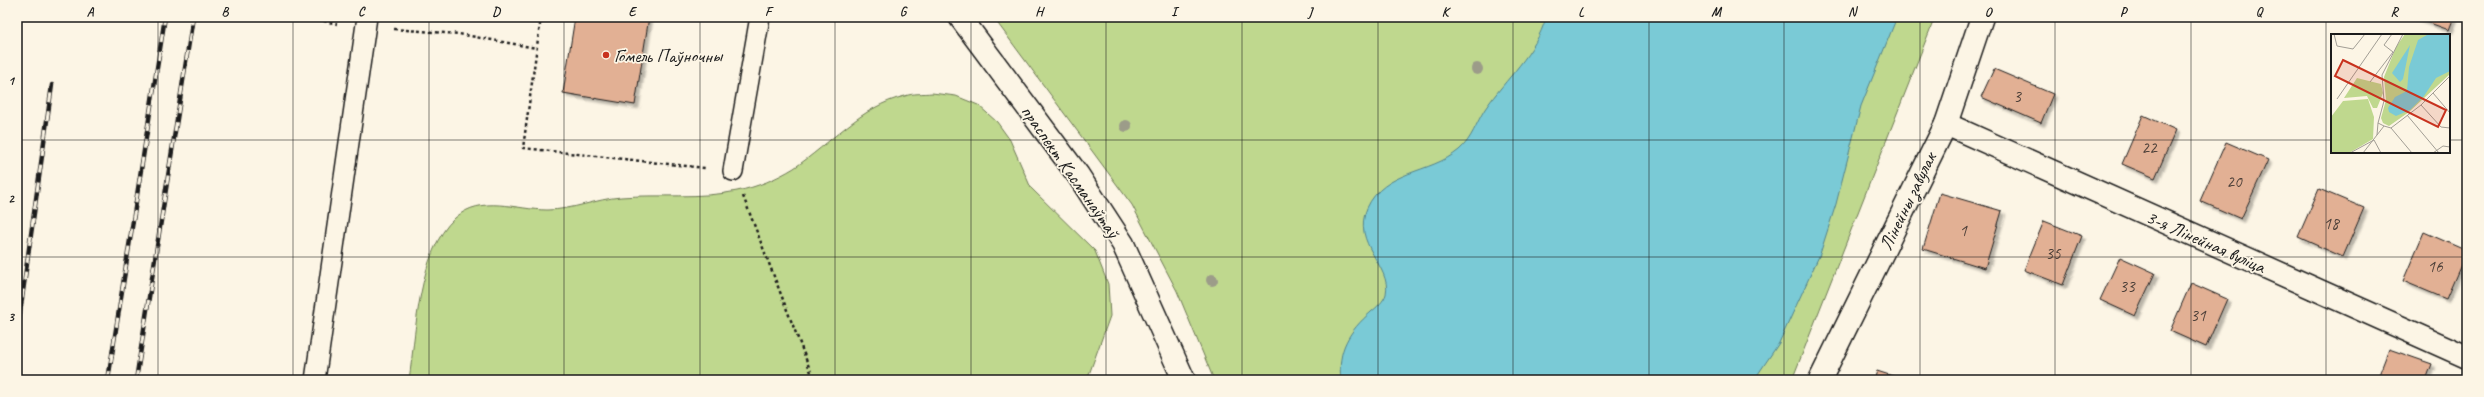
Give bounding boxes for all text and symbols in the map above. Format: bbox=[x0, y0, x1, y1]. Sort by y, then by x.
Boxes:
text: A bbox=[87, 4, 95, 20]
text: B bbox=[222, 4, 230, 20]
text: C bbox=[358, 4, 366, 20]
text: D bbox=[492, 4, 501, 20]
text: E bbox=[629, 4, 638, 20]
text: F bbox=[765, 4, 774, 20]
text: G bbox=[900, 4, 908, 20]
text: H bbox=[1035, 4, 1045, 20]
text: I bbox=[1171, 4, 1180, 20]
text: J bbox=[1307, 4, 1314, 20]
text: K bbox=[1442, 4, 1452, 20]
text: L bbox=[1578, 4, 1585, 20]
text: M bbox=[1711, 4, 1722, 20]
text: N bbox=[1848, 4, 1859, 20]
text: O bbox=[1985, 4, 1994, 20]
text: P bbox=[2120, 4, 2129, 20]
text: Q bbox=[2256, 4, 2264, 20]
text: R bbox=[2390, 4, 2399, 20]
inset map bbox=[2331, 34, 2450, 153]
place label: Гомель Паўночны bbox=[614, 44, 724, 68]
marker: Гомель Паўночны bbox=[601, 50, 611, 60]
text: 1 bbox=[8, 73, 16, 89]
house number: 3 bbox=[2013, 86, 2022, 107]
street label: праспект Касманаўтаў bbox=[1015, 100, 1126, 244]
house number: 22 bbox=[2141, 137, 2158, 158]
street label: Лінейны завулак bbox=[1874, 147, 1943, 254]
house number: 20 bbox=[2226, 171, 2243, 192]
text: 2 bbox=[8, 191, 15, 207]
street label: 3-я Лінейная вуліца bbox=[2142, 205, 2270, 280]
house number: 18 bbox=[2323, 213, 2341, 234]
house number: 1 bbox=[1959, 220, 1968, 241]
house number: 35 bbox=[2045, 243, 2062, 264]
house number: 16 bbox=[2427, 256, 2444, 277]
house number: 33 bbox=[2119, 276, 2136, 297]
house number: 31 bbox=[2190, 305, 2207, 326]
text: 3 bbox=[8, 309, 15, 325]

